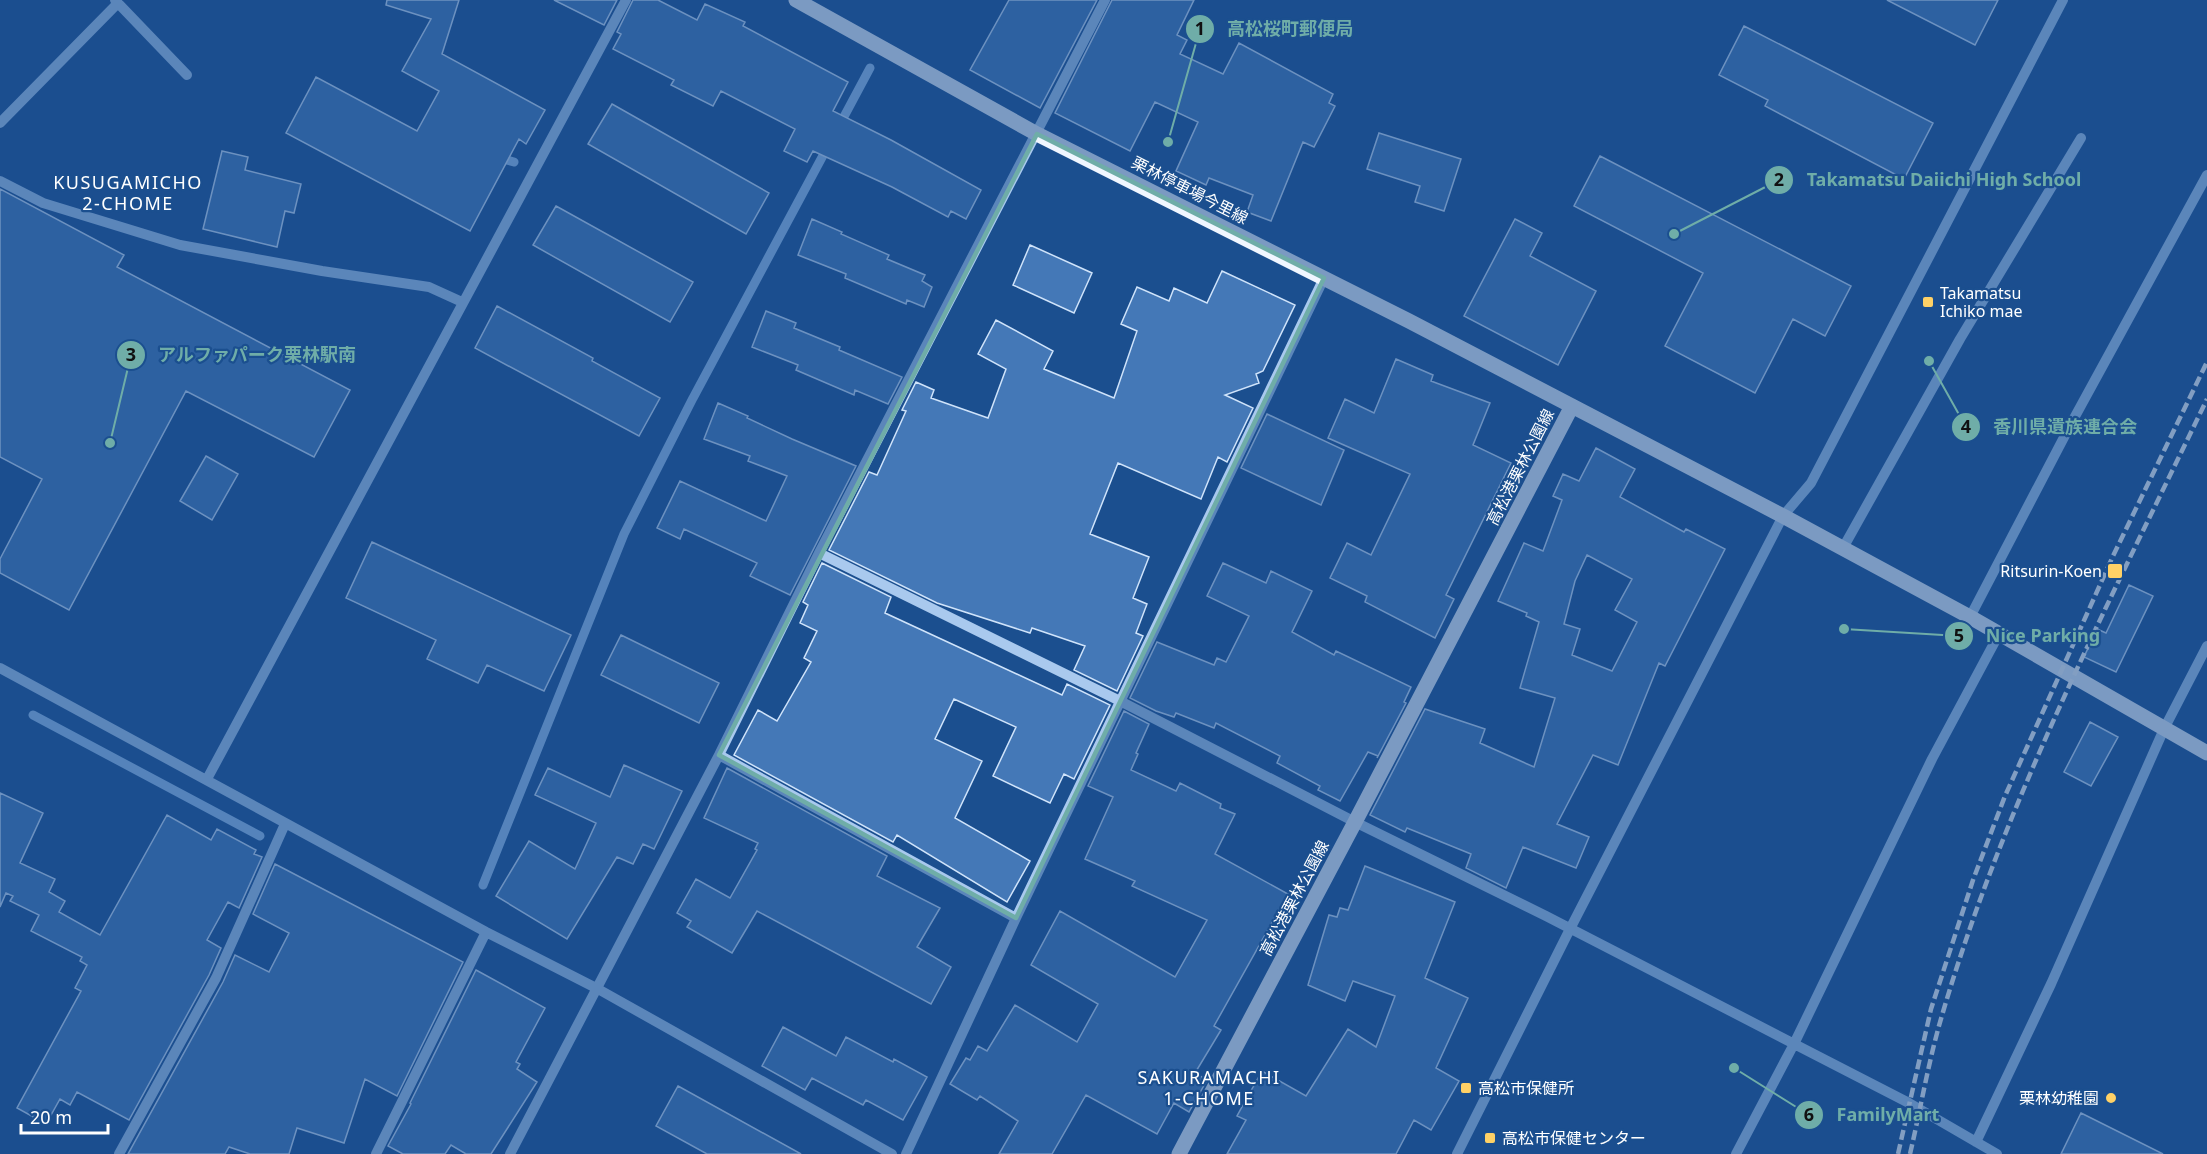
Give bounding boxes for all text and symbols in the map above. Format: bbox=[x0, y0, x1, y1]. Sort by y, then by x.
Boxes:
callout: 高松桜町郵便局 bbox=[1185, 11, 1365, 47]
text: 1 bbox=[1195, 16, 1205, 40]
text: 高松桜町郵便局 bbox=[1227, 16, 1353, 40]
street label: 栗林停車場今里線 bbox=[1128, 151, 1252, 229]
callout: Takamatsu Daiichi High School bbox=[1764, 162, 2093, 198]
text: 2 bbox=[1774, 167, 1784, 191]
text: Takamatsu Daiichi High School bbox=[1807, 167, 2081, 191]
district label: KUSUGAMICHO 2-CHOME bbox=[53, 170, 203, 215]
place label: Takamatsu Ichiko mae bbox=[1940, 282, 2022, 322]
marker: Takamatsu Ichiko mae bbox=[1921, 295, 1935, 309]
callout: アルファパーク栗林駅南 bbox=[116, 337, 368, 373]
text: 3 bbox=[126, 342, 136, 366]
text: アルファパーク栗林駅南 bbox=[158, 342, 356, 366]
street label: 高松港栗林公園線 bbox=[1481, 405, 1559, 529]
callout: 香川県遺族連合会 bbox=[1951, 409, 2149, 445]
text: 4 bbox=[1961, 414, 1971, 438]
text: 香川県遺族連合会 bbox=[1993, 414, 2137, 438]
place label: Ritsurin-Koen bbox=[2000, 560, 2102, 582]
marker: Ritsurin-Koen bbox=[2106, 562, 2124, 580]
callout: Nice Parking bbox=[1944, 618, 2112, 654]
text: 5 bbox=[1954, 623, 1964, 647]
text: Nice Parking bbox=[1986, 623, 2100, 647]
street label: 高松港栗林公園線 bbox=[1254, 836, 1334, 960]
district label: SAKURAMACHI 1-CHOME bbox=[1137, 1065, 1281, 1110]
place label: 高松市保健所 bbox=[1478, 1077, 1574, 1099]
marker: 高松市保健所 bbox=[1459, 1081, 1473, 1095]
place label: 栗林幼稚園 bbox=[2019, 1087, 2099, 1109]
marker: 栗林幼稚園 bbox=[2104, 1091, 2118, 1105]
scale bar bbox=[21, 1097, 108, 1135]
callout: FamilyMart bbox=[1794, 1097, 1951, 1133]
text: 6 bbox=[1804, 1102, 1814, 1126]
text: FamilyMart bbox=[1837, 1102, 1940, 1126]
text: 20 m bbox=[30, 1105, 72, 1129]
place label: 高松市保健センター bbox=[1502, 1127, 1646, 1149]
marker: 高松市保健センター bbox=[1483, 1131, 1497, 1145]

